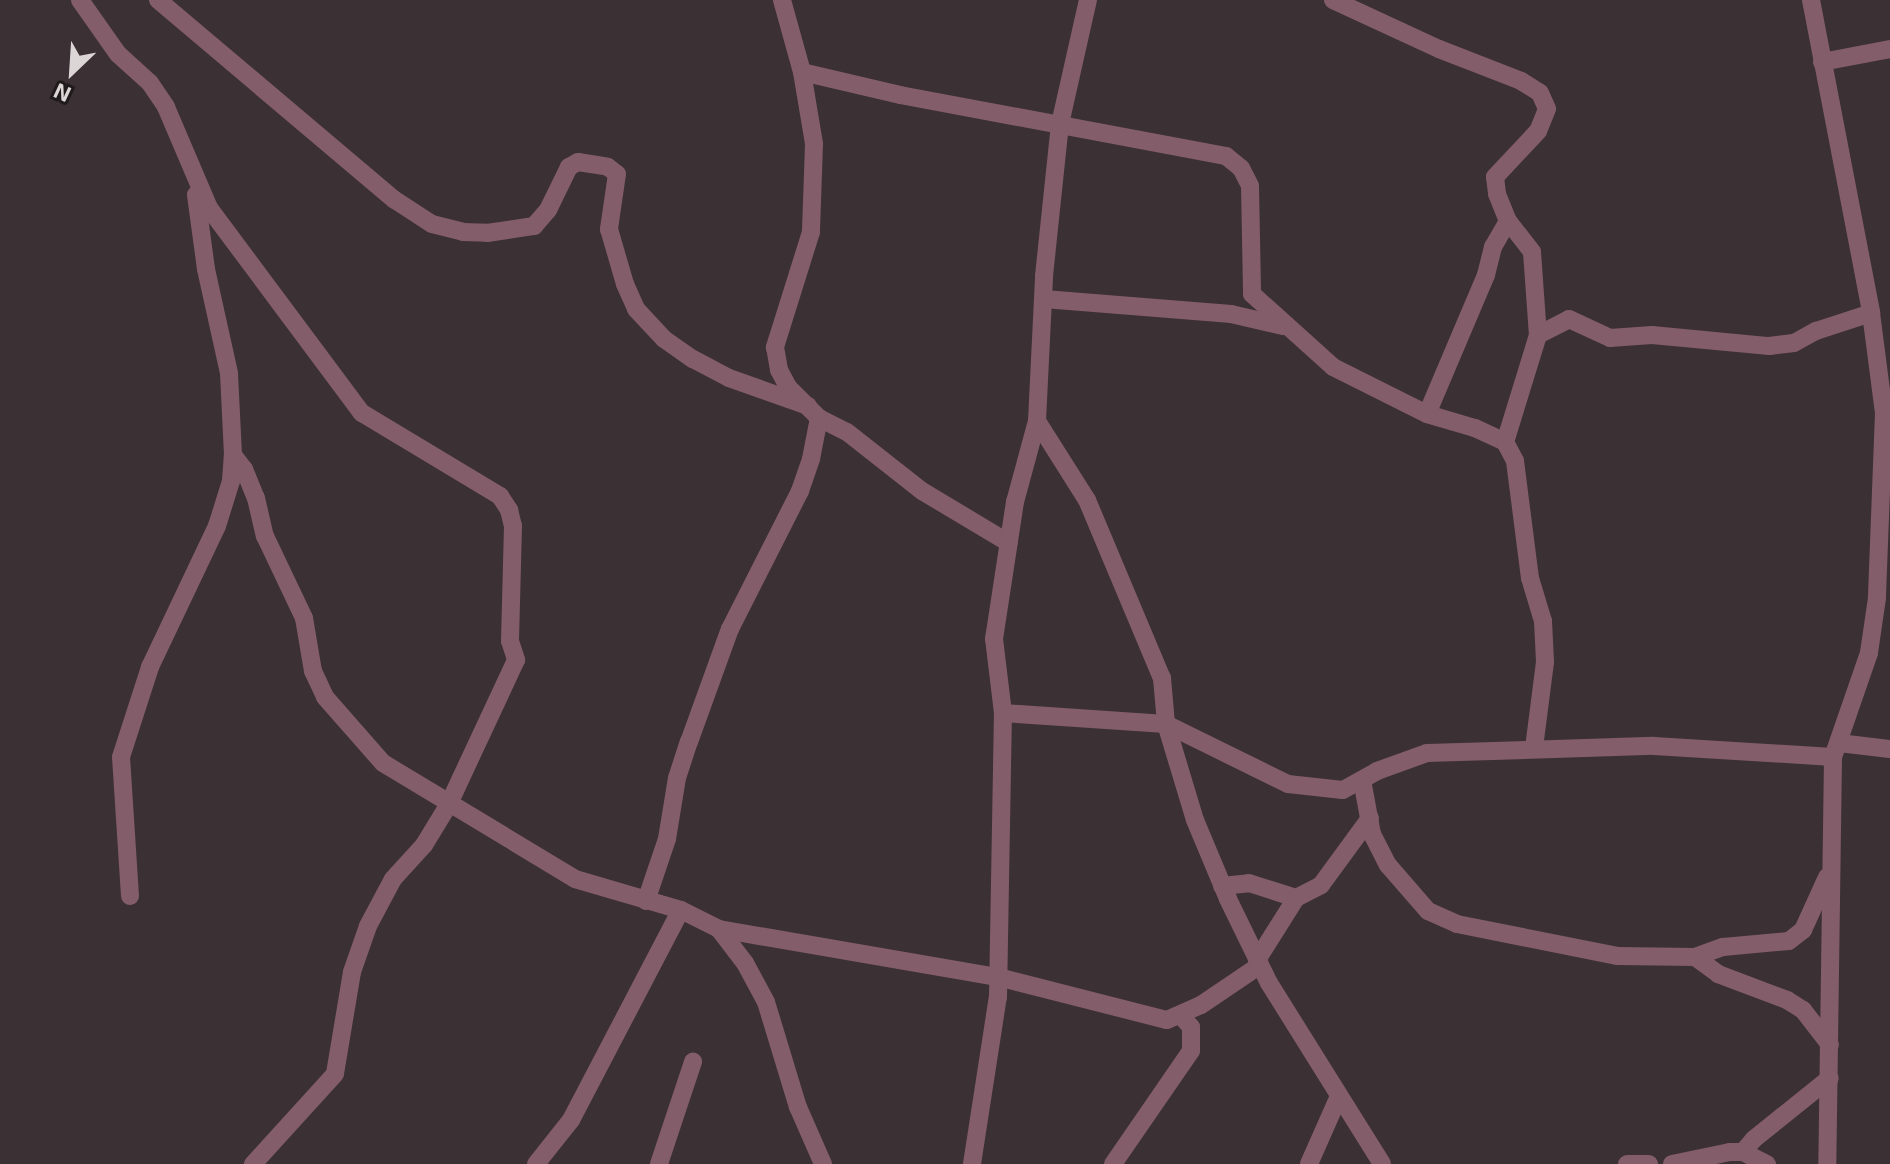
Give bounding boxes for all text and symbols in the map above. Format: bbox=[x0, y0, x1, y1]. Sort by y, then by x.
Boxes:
north arrow bbox=[32, 32, 112, 112]
text: N bbox=[49, 79, 75, 109]

